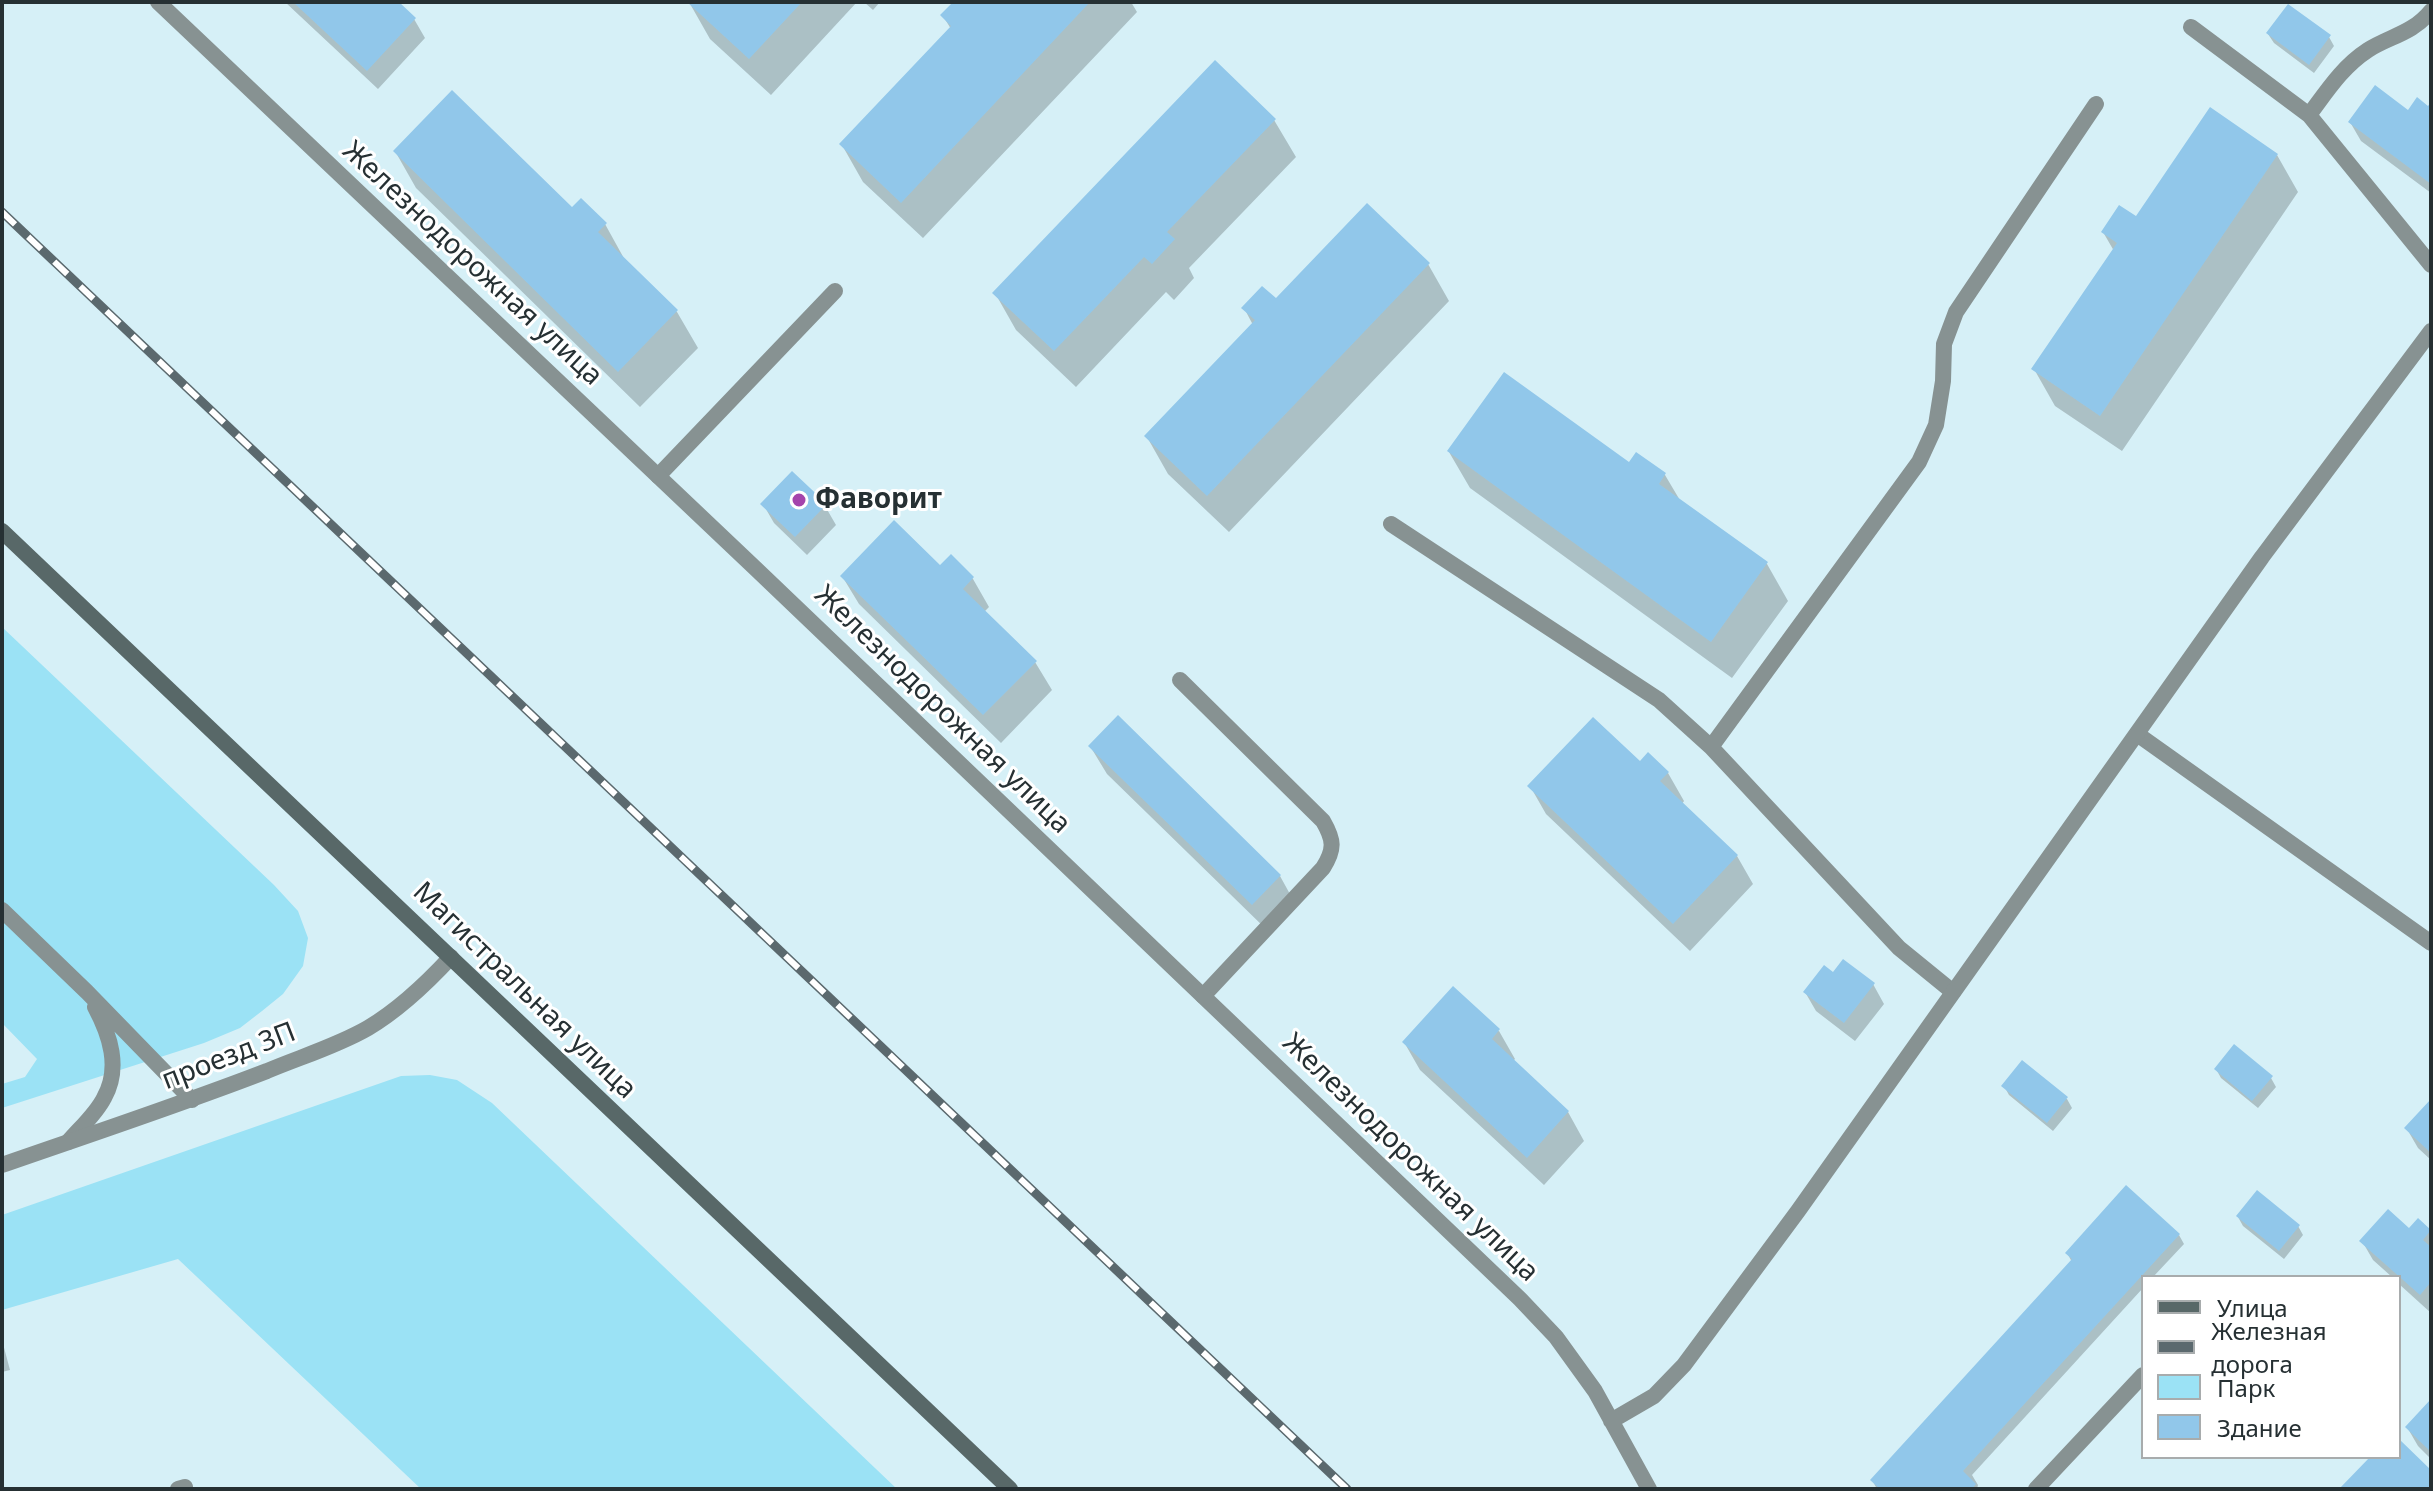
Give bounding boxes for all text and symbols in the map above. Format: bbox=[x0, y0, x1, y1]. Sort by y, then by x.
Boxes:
street label: Железнодорожная улица bbox=[335, 135, 609, 393]
place label: Фаворит bbox=[815, 483, 942, 517]
marker: Фаворит bbox=[790, 491, 808, 509]
street label: Железнодорожная улица bbox=[807, 579, 1077, 841]
street label: Магистральная улица bbox=[405, 876, 643, 1106]
street label: проезд 3П bbox=[157, 1016, 301, 1098]
street label: Железнодорожная улица bbox=[1275, 1027, 1545, 1289]
legend bbox=[2141, 1275, 2401, 1459]
text: Улица bbox=[2217, 1291, 2288, 1324]
text: Железная дорога bbox=[2211, 1314, 2327, 1380]
text: Парк bbox=[2217, 1371, 2275, 1404]
text: Здание bbox=[2217, 1411, 2302, 1444]

